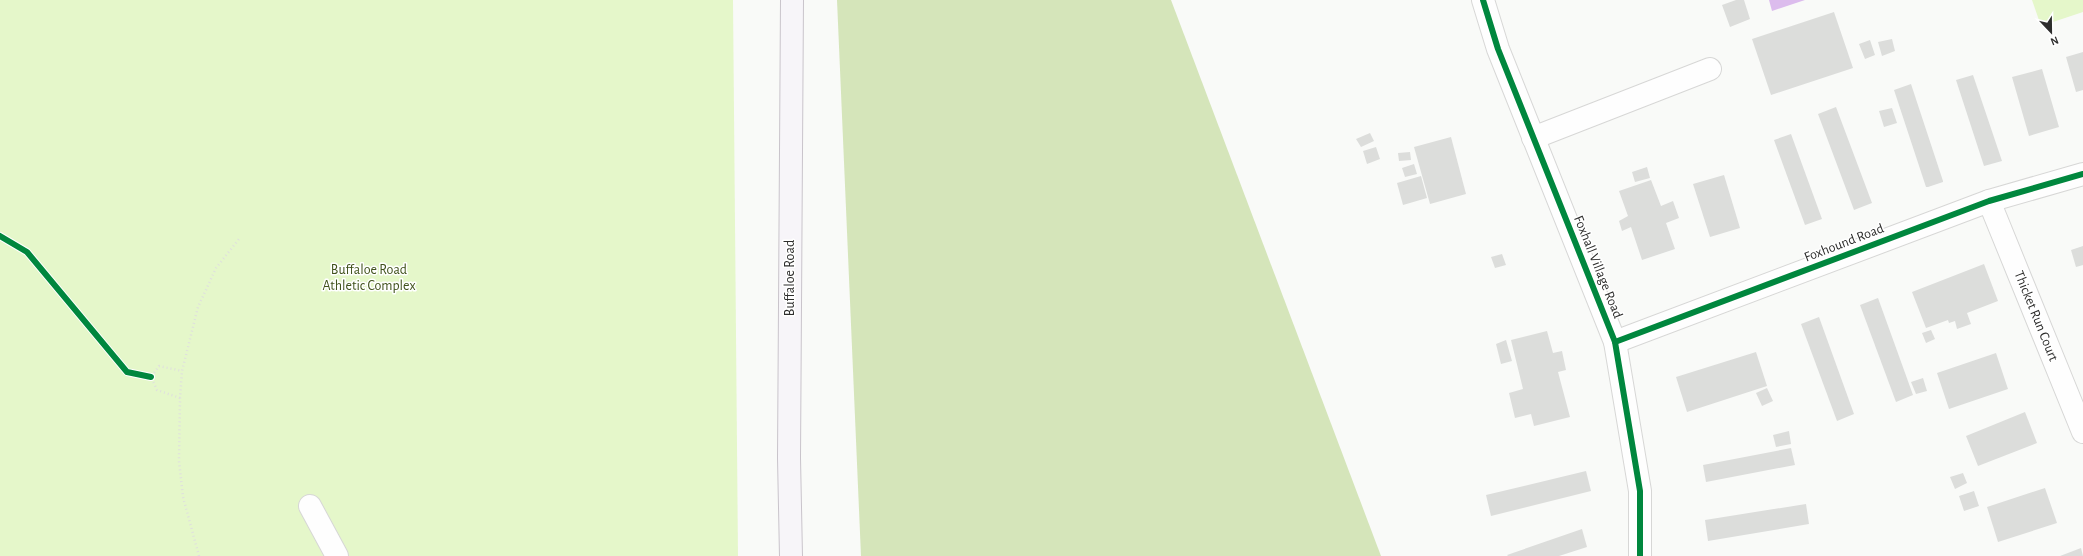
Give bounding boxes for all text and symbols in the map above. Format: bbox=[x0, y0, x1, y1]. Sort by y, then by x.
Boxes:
north arrow bbox=[2031, 12, 2071, 52]
text: N bbox=[2049, 34, 2060, 47]
street label: Foxhall Village Road bbox=[1571, 214, 1625, 320]
street label: Foxhound Road bbox=[1802, 221, 1886, 265]
street label: Buffaloe Road bbox=[783, 240, 797, 316]
park label: Buffaloe Road Athletic Complex bbox=[322, 263, 416, 293]
street label: Thicket Run Court bbox=[2012, 269, 2061, 364]

